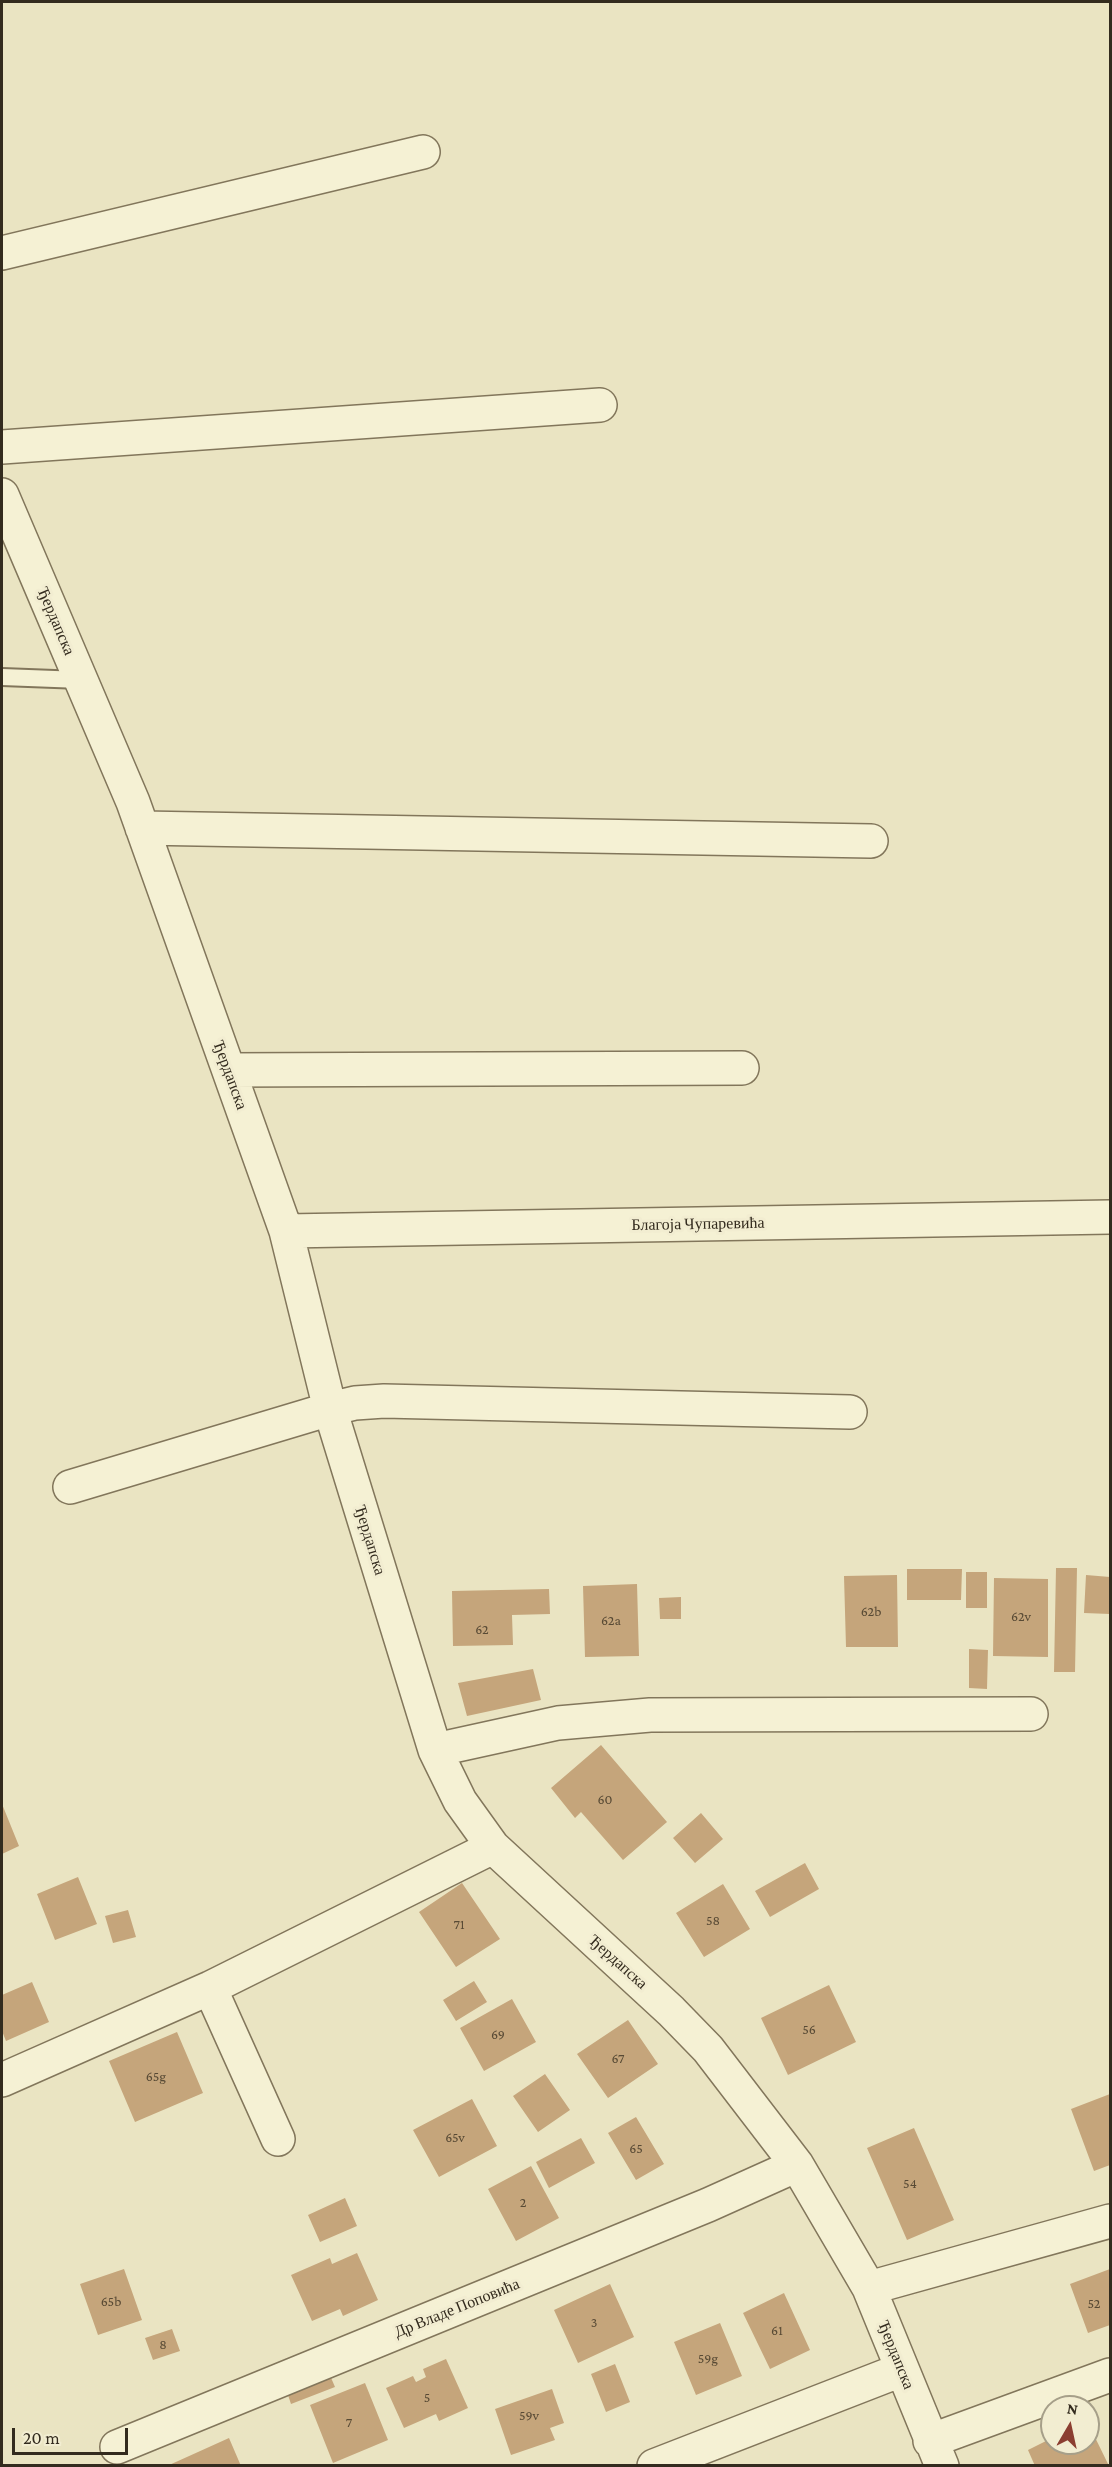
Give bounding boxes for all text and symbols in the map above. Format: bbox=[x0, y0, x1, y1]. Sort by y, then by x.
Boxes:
street label: Ђердапска bbox=[33, 584, 79, 658]
street label: Ђердапска bbox=[209, 1038, 251, 1112]
street label: Благоја Чупаревића bbox=[631, 1213, 765, 1235]
street label: Ђердапска bbox=[350, 1503, 390, 1577]
house number: 62b bbox=[861, 1604, 881, 1620]
house number: 62v bbox=[1011, 1609, 1031, 1625]
house number: 62a bbox=[601, 1613, 621, 1629]
house number: 62 bbox=[475, 1622, 489, 1638]
house number: 60 bbox=[597, 1792, 613, 1808]
house number: 58 bbox=[706, 1913, 720, 1929]
house number: 71 bbox=[453, 1917, 465, 1933]
street label: Ђердапска bbox=[585, 1931, 651, 1993]
house number: 56 bbox=[802, 2022, 816, 2038]
house number: 69 bbox=[491, 2027, 505, 2043]
house number: 67 bbox=[611, 2051, 625, 2067]
house number: 65g bbox=[146, 2069, 166, 2085]
house number: 65v bbox=[445, 2130, 465, 2146]
house number: 65 bbox=[629, 2141, 643, 2157]
house number: 54 bbox=[903, 2176, 917, 2192]
house number: 2 bbox=[520, 2195, 526, 2211]
street label: Др Владе Поповића bbox=[392, 2274, 522, 2342]
house number: 65b bbox=[101, 2294, 121, 2310]
house number: 52 bbox=[1088, 2296, 1100, 2312]
house number: 3 bbox=[591, 2315, 597, 2331]
street label: Ђердапска bbox=[874, 2318, 918, 2392]
house number: 61 bbox=[771, 2323, 783, 2339]
house number: 8 bbox=[159, 2337, 167, 2353]
house number: 59g bbox=[698, 2351, 718, 2367]
house number: 5 bbox=[424, 2390, 430, 2406]
north arrow bbox=[1040, 2395, 1100, 2455]
text: N bbox=[1066, 2399, 1079, 2418]
house number: 59v bbox=[519, 2408, 539, 2424]
house number: 7 bbox=[346, 2415, 352, 2431]
scale bar bbox=[15, 2416, 130, 2454]
text: 20 m bbox=[23, 2428, 60, 2448]

